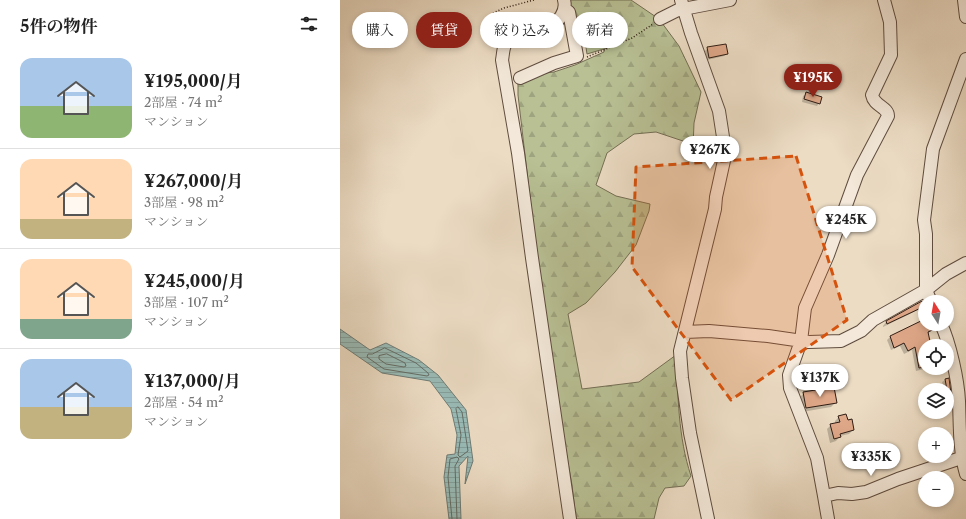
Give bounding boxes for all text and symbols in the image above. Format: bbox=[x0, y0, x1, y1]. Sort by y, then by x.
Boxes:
chip: 購入 bbox=[352, 12, 408, 48]
chip: 賃貸 bbox=[416, 12, 472, 48]
chip: 絞り込み bbox=[480, 12, 564, 48]
chip: 新着 bbox=[572, 12, 628, 48]
icon: filters bbox=[298, 13, 320, 35]
text: 5件の物件 bbox=[20, 16, 97, 36]
pin: ¥195K bbox=[785, 64, 841, 98]
text: ¥195K bbox=[793, 69, 833, 85]
text: ¥195,000/月 bbox=[144, 71, 243, 91]
icon: home bbox=[52, 74, 100, 122]
text: 2部屋 · 74 m² bbox=[144, 94, 222, 110]
text: マンション bbox=[144, 113, 208, 129]
pin: ¥267K bbox=[682, 136, 738, 170]
text: ¥267K bbox=[689, 141, 731, 157]
text: ¥267,000/月 bbox=[144, 171, 244, 191]
icon: home bbox=[52, 175, 100, 223]
text: 3部屋 · 98 m² bbox=[144, 194, 224, 210]
pin: ¥245K bbox=[818, 206, 874, 240]
text: ¥245K bbox=[825, 211, 867, 227]
text: マンション bbox=[144, 213, 208, 229]
text: ¥245,000/月 bbox=[144, 271, 245, 291]
icon: home bbox=[52, 275, 100, 323]
text: 3部屋 · 107 m² bbox=[144, 294, 229, 310]
north arrow bbox=[918, 295, 954, 331]
map controls bbox=[918, 295, 954, 507]
text: マンション bbox=[144, 313, 208, 329]
button: locate bbox=[918, 339, 954, 375]
pin: ¥137K bbox=[792, 364, 848, 398]
text: ¥137K bbox=[800, 369, 840, 385]
text: ¥137,000/月 bbox=[144, 371, 241, 391]
icon: home bbox=[52, 375, 100, 423]
button: layers bbox=[918, 383, 954, 419]
text: 2部屋 · 54 m² bbox=[144, 394, 224, 410]
text: マンション bbox=[144, 413, 208, 429]
button: + bbox=[918, 427, 954, 463]
pin: ¥335K bbox=[843, 443, 899, 477]
text: ¥335K bbox=[850, 448, 892, 464]
button: − bbox=[918, 471, 954, 507]

